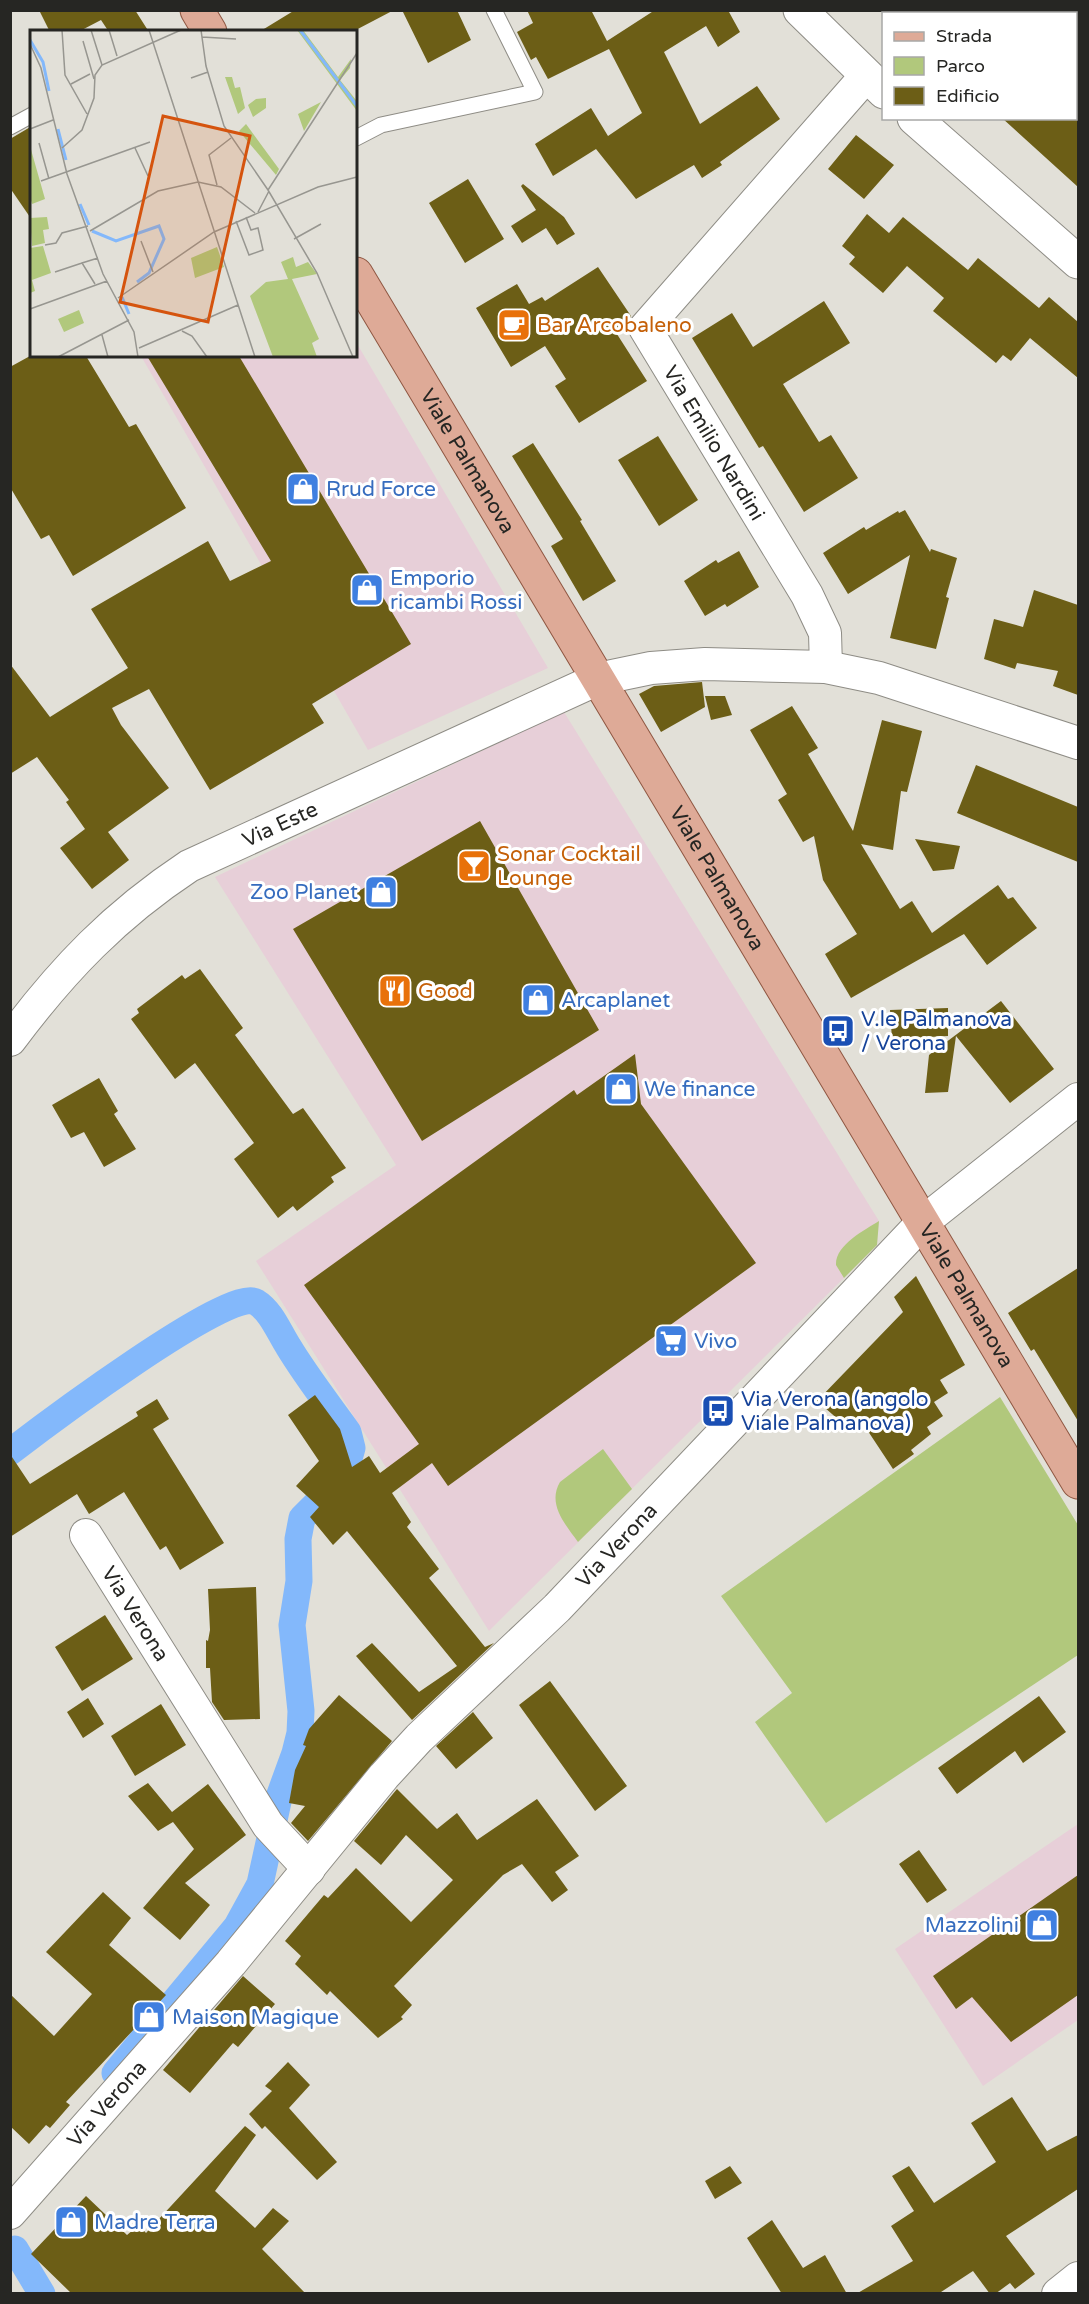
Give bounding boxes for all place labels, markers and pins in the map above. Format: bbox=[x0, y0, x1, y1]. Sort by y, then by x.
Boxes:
cafe icon: Bar Arcobaleno bbox=[496, 307, 532, 343]
place label: Bar Arcobaleno bbox=[537, 313, 692, 338]
shop icon: Rrud Force bbox=[285, 471, 321, 507]
place label: Rrud Force bbox=[326, 477, 436, 502]
place label: Emporio ricambi Rossi bbox=[390, 566, 523, 615]
shop icon: Emporio ricambi Rossi bbox=[349, 572, 385, 608]
place label: Sonar Cocktail Lounge bbox=[497, 842, 641, 891]
bar icon: Sonar Cocktail Lounge bbox=[456, 848, 492, 884]
shop icon: Zoo Planet bbox=[363, 874, 399, 910]
place label: Zoo Planet bbox=[250, 880, 358, 905]
restaurant icon: Good bbox=[377, 973, 413, 1009]
place label: Good bbox=[418, 979, 473, 1004]
shop icon: Arcaplanet bbox=[520, 982, 556, 1018]
place label: Arcaplanet bbox=[561, 988, 670, 1013]
place label: V.le Palmanova / Verona bbox=[861, 1007, 1012, 1056]
bus stop icon: V.le Palmanova / Verona bbox=[820, 1013, 856, 1049]
shop icon: We finance bbox=[603, 1071, 639, 1107]
place label: We finance bbox=[644, 1077, 755, 1102]
supermarket icon: Vivo bbox=[653, 1323, 689, 1359]
place label: Vivo bbox=[694, 1329, 737, 1354]
place label: Via Verona (angolo Viale Palmanova) bbox=[741, 1387, 928, 1436]
bus stop icon: Via Verona (angolo Viale Palmanova) bbox=[700, 1393, 736, 1429]
shop icon: Mazzolini bbox=[1024, 1907, 1060, 1943]
place label: Mazzolini bbox=[925, 1913, 1019, 1938]
shop icon: Maison Magique bbox=[131, 1999, 167, 2035]
place label: Maison Magique bbox=[172, 2005, 339, 2030]
shop icon: Madre Terra bbox=[53, 2204, 89, 2240]
place label: Madre Terra bbox=[94, 2210, 216, 2235]

